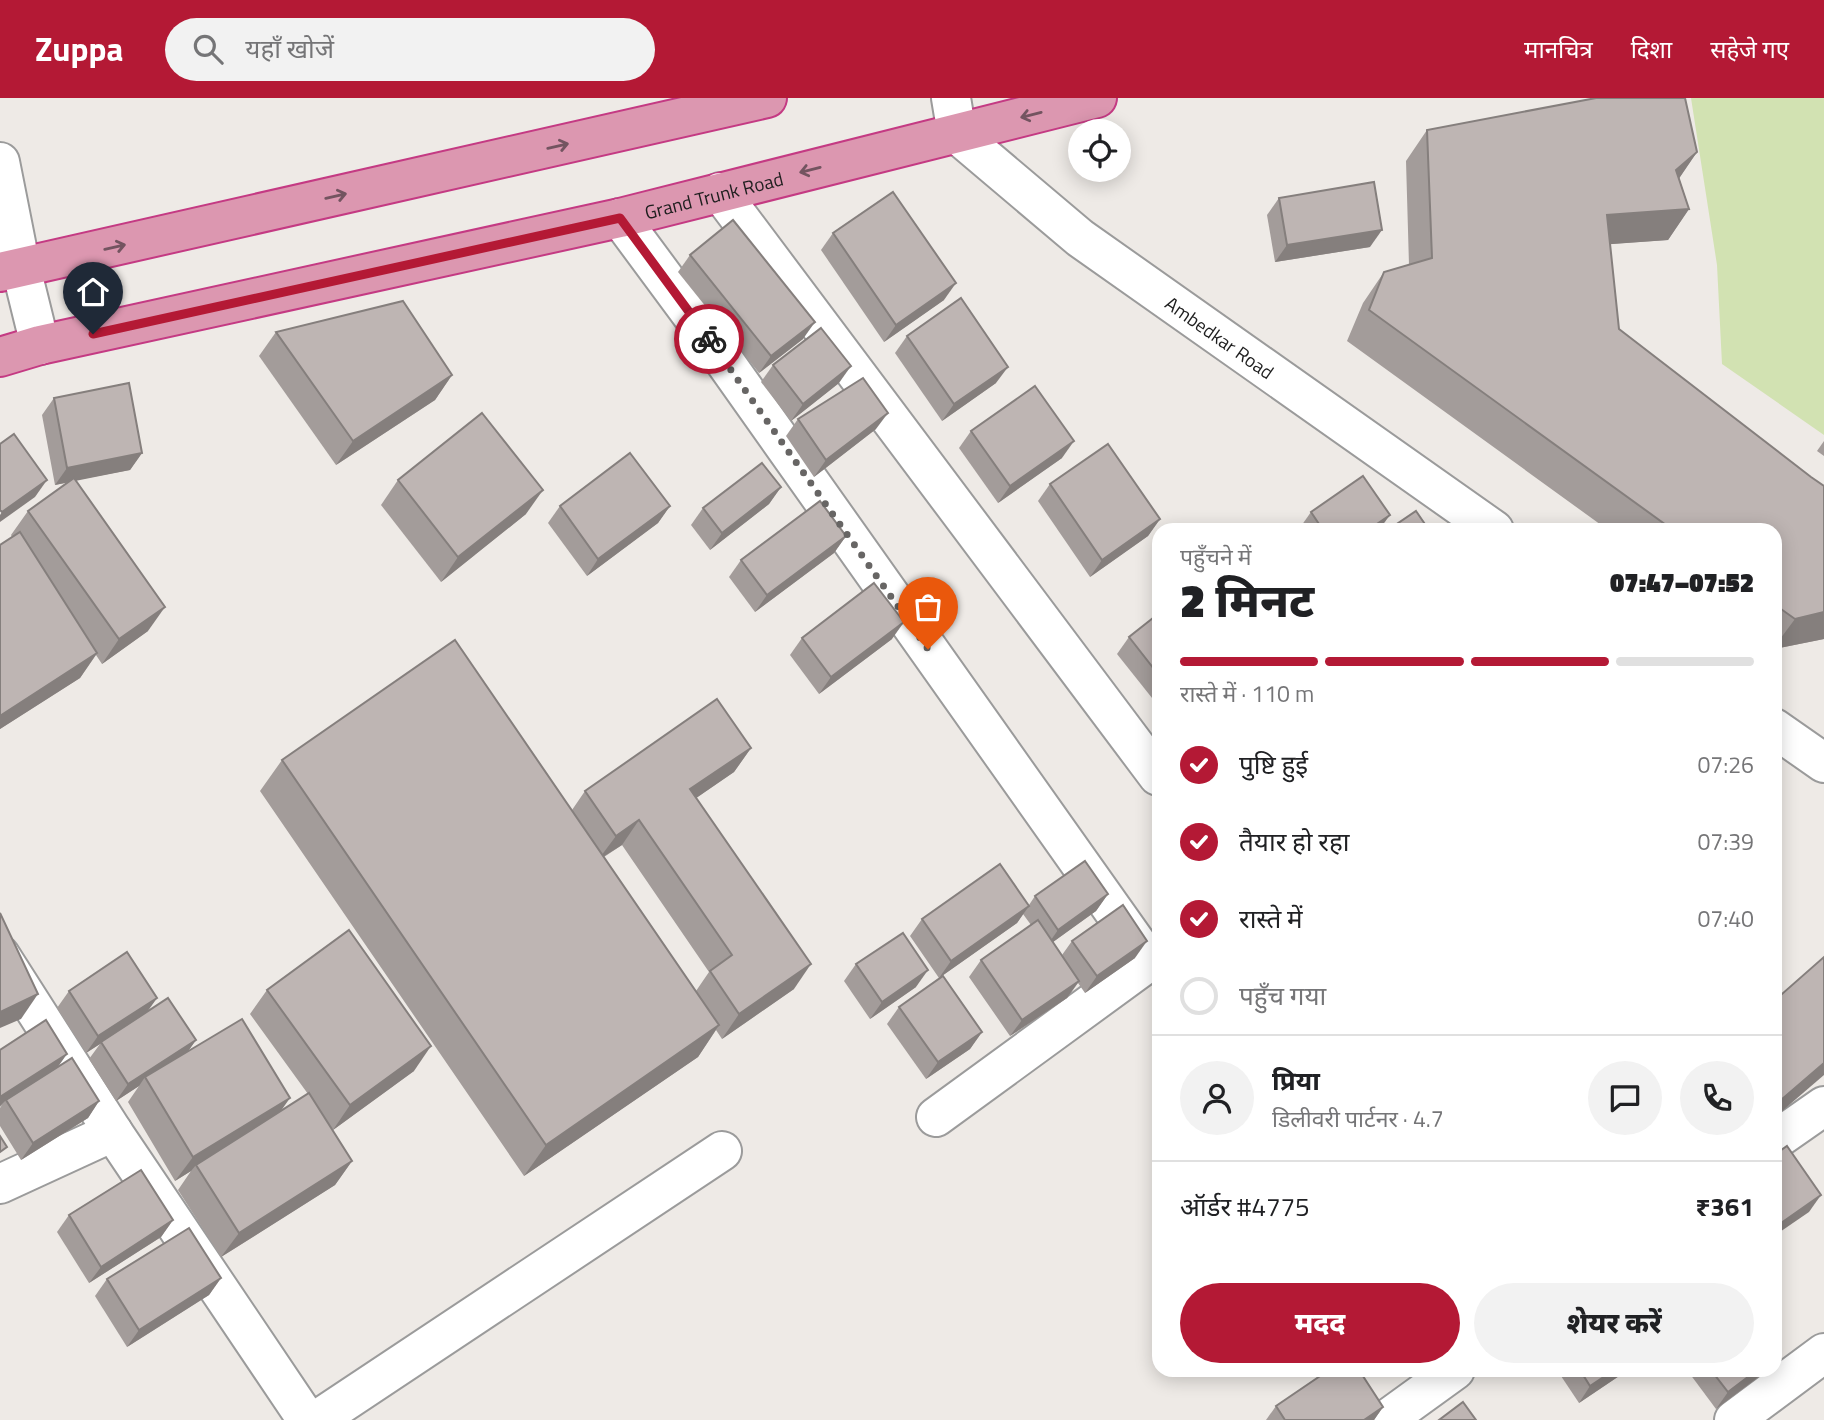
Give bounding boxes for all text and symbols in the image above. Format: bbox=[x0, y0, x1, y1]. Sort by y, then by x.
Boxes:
search box bbox=[165, 18, 655, 81]
text: Zuppa bbox=[35, 24, 123, 74]
text: यहाँ खोजें bbox=[245, 29, 334, 68]
icon: search bbox=[189, 30, 227, 68]
text: मानचित्र bbox=[1524, 31, 1593, 67]
text: दिशा bbox=[1631, 31, 1672, 67]
text: सहेजे गए bbox=[1710, 31, 1789, 67]
one-way arrow bbox=[1020, 109, 1043, 122]
map controls bbox=[1068, 119, 1131, 182]
button: locate bbox=[1068, 119, 1131, 182]
one-way arrow bbox=[546, 138, 569, 152]
street label: Grand Trunk Road bbox=[641, 163, 786, 226]
one-way arrow bbox=[799, 163, 822, 177]
one-way arrow bbox=[324, 189, 347, 202]
one-way arrow bbox=[103, 239, 125, 252]
pin bbox=[63, 262, 123, 334]
icon: home bbox=[74, 273, 112, 311]
street label: Ambedkar Road bbox=[1160, 288, 1281, 385]
courier bbox=[674, 304, 744, 374]
icon: bike bbox=[690, 320, 728, 358]
text: पहुँचने में bbox=[1180, 539, 1251, 574]
text: 07:47–07:52 bbox=[1610, 563, 1754, 602]
text: 2 मिनट bbox=[1180, 565, 1314, 635]
pin bbox=[898, 577, 958, 649]
icon: bag bbox=[909, 588, 947, 626]
text: रास्ते में · 110 m bbox=[1180, 676, 1314, 711]
text: पुष्टि हुई bbox=[1239, 745, 1308, 784]
icon: check bbox=[1180, 746, 1218, 784]
text: 07:26 bbox=[1697, 747, 1754, 782]
text: तैयार हो रहा bbox=[1239, 822, 1349, 861]
icon: check bbox=[1180, 823, 1218, 861]
text: 07:39 bbox=[1697, 824, 1754, 859]
text: रास्ते में bbox=[1239, 899, 1303, 938]
icon: check bbox=[1180, 900, 1218, 938]
text: 07:40 bbox=[1697, 901, 1754, 936]
text: पहुँच गया bbox=[1239, 976, 1326, 1015]
button: person bbox=[1180, 1061, 1254, 1135]
text: प्रिया bbox=[1272, 1061, 1320, 1100]
button: chat bbox=[1588, 1061, 1662, 1135]
button: phone bbox=[1680, 1061, 1754, 1135]
text: डिलीवरी पार्टनर · 4.7 bbox=[1272, 1101, 1444, 1136]
text: ऑर्डर #4775 bbox=[1180, 1187, 1310, 1226]
text: ₹361 bbox=[1695, 1187, 1754, 1226]
button: मदद bbox=[1180, 1283, 1460, 1363]
button: शेयर करें bbox=[1474, 1283, 1754, 1363]

